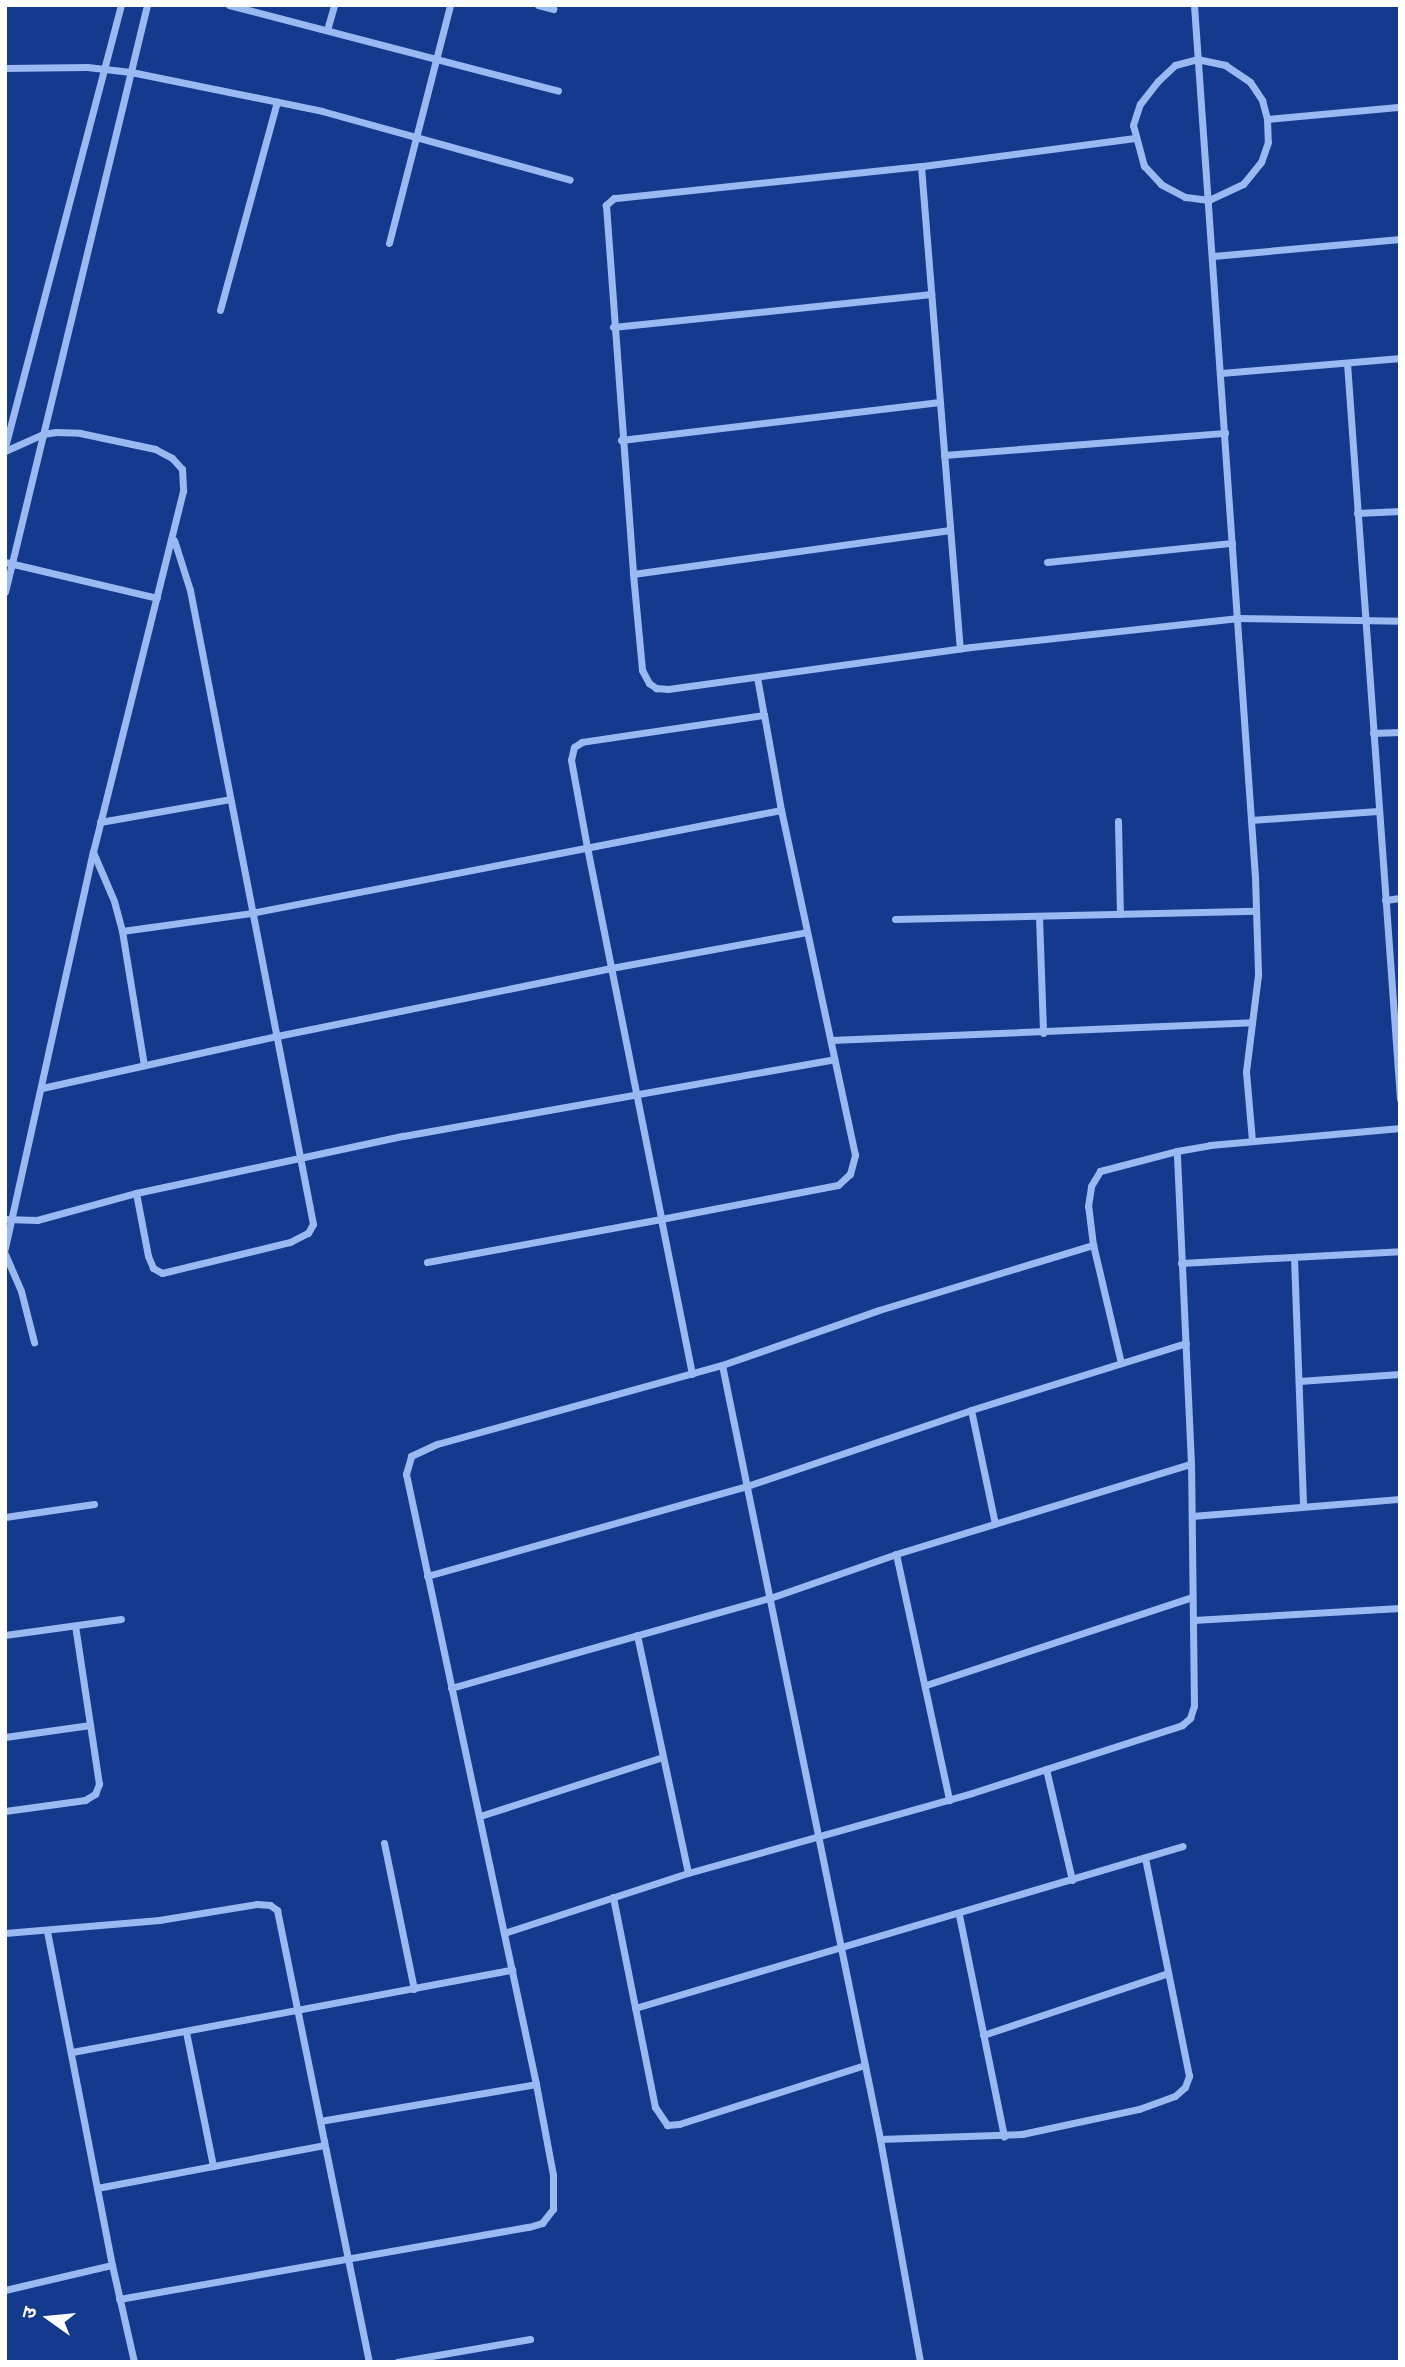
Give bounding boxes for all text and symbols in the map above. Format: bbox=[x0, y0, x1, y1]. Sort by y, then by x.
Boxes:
north arrow bbox=[14, 2283, 84, 2353]
text: उ bbox=[15, 2304, 43, 2321]

